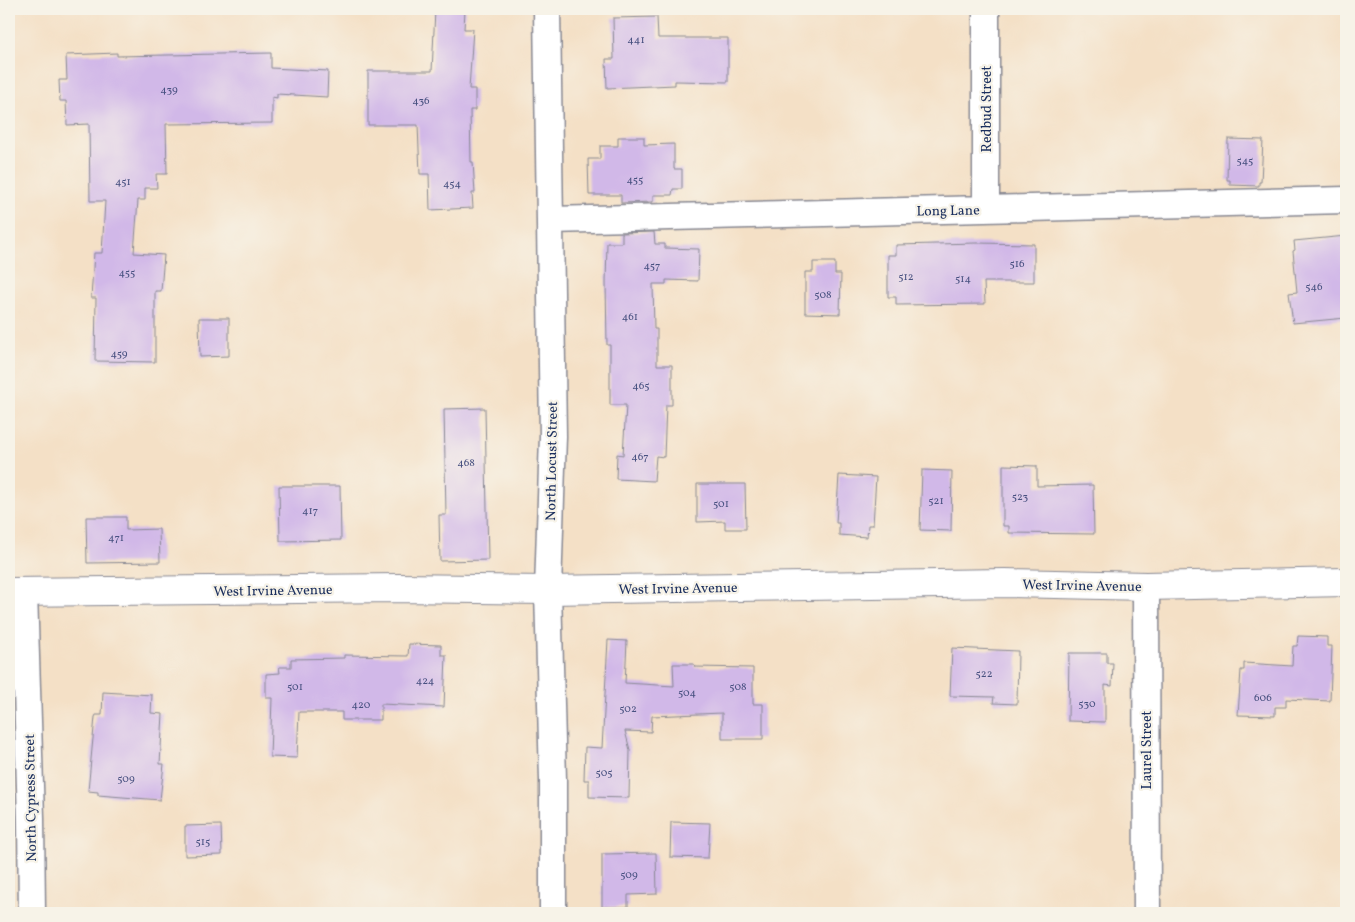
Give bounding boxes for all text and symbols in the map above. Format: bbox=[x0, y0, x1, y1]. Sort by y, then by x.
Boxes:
house number: 441 bbox=[627, 33, 645, 48]
street label: Redbud Street bbox=[978, 66, 997, 152]
house number: 439 bbox=[160, 83, 178, 98]
house number: 436 bbox=[412, 94, 430, 109]
house number: 545 bbox=[1237, 154, 1253, 169]
house number: 455 bbox=[627, 173, 643, 188]
house number: 451 bbox=[115, 175, 131, 190]
house number: 454 bbox=[443, 177, 461, 192]
street label: Long Lane bbox=[916, 201, 980, 222]
house number: 516 bbox=[1009, 257, 1025, 272]
house number: 457 bbox=[644, 259, 660, 274]
house number: 455 bbox=[119, 266, 135, 281]
house number: 512 bbox=[898, 270, 914, 285]
house number: 514 bbox=[955, 272, 971, 287]
house number: 546 bbox=[1305, 280, 1323, 295]
house number: 508 bbox=[814, 288, 832, 303]
house number: 461 bbox=[622, 310, 638, 325]
house number: 459 bbox=[110, 347, 128, 362]
house number: 465 bbox=[632, 379, 650, 394]
street label: North Locust Street bbox=[542, 401, 563, 521]
house number: 467 bbox=[631, 450, 649, 465]
house number: 468 bbox=[457, 456, 475, 471]
house number: 523 bbox=[1012, 490, 1029, 505]
house number: 521 bbox=[928, 494, 944, 509]
house number: 501 bbox=[713, 497, 729, 512]
house number: 417 bbox=[302, 504, 318, 519]
house number: 471 bbox=[108, 531, 124, 546]
street label: West Irvine Avenue bbox=[1022, 576, 1142, 597]
street label: West Irvine Avenue bbox=[618, 579, 738, 600]
street label: West Irvine Avenue bbox=[213, 581, 333, 602]
house number: 522 bbox=[975, 667, 993, 682]
house number: 424 bbox=[416, 674, 435, 689]
house number: 501 bbox=[287, 680, 303, 695]
house number: 508 bbox=[729, 680, 747, 695]
house number: 504 bbox=[678, 686, 696, 701]
house number: 606 bbox=[1254, 691, 1272, 706]
house number: 530 bbox=[1078, 697, 1096, 712]
house number: 420 bbox=[352, 698, 371, 713]
house number: 502 bbox=[619, 702, 637, 717]
street label: Laurel Street bbox=[1138, 710, 1157, 789]
street label: North Cypress Street bbox=[21, 734, 42, 862]
house number: 505 bbox=[596, 766, 612, 781]
house number: 509 bbox=[117, 772, 135, 787]
house number: 515 bbox=[196, 835, 210, 850]
house number: 509 bbox=[620, 868, 638, 883]

